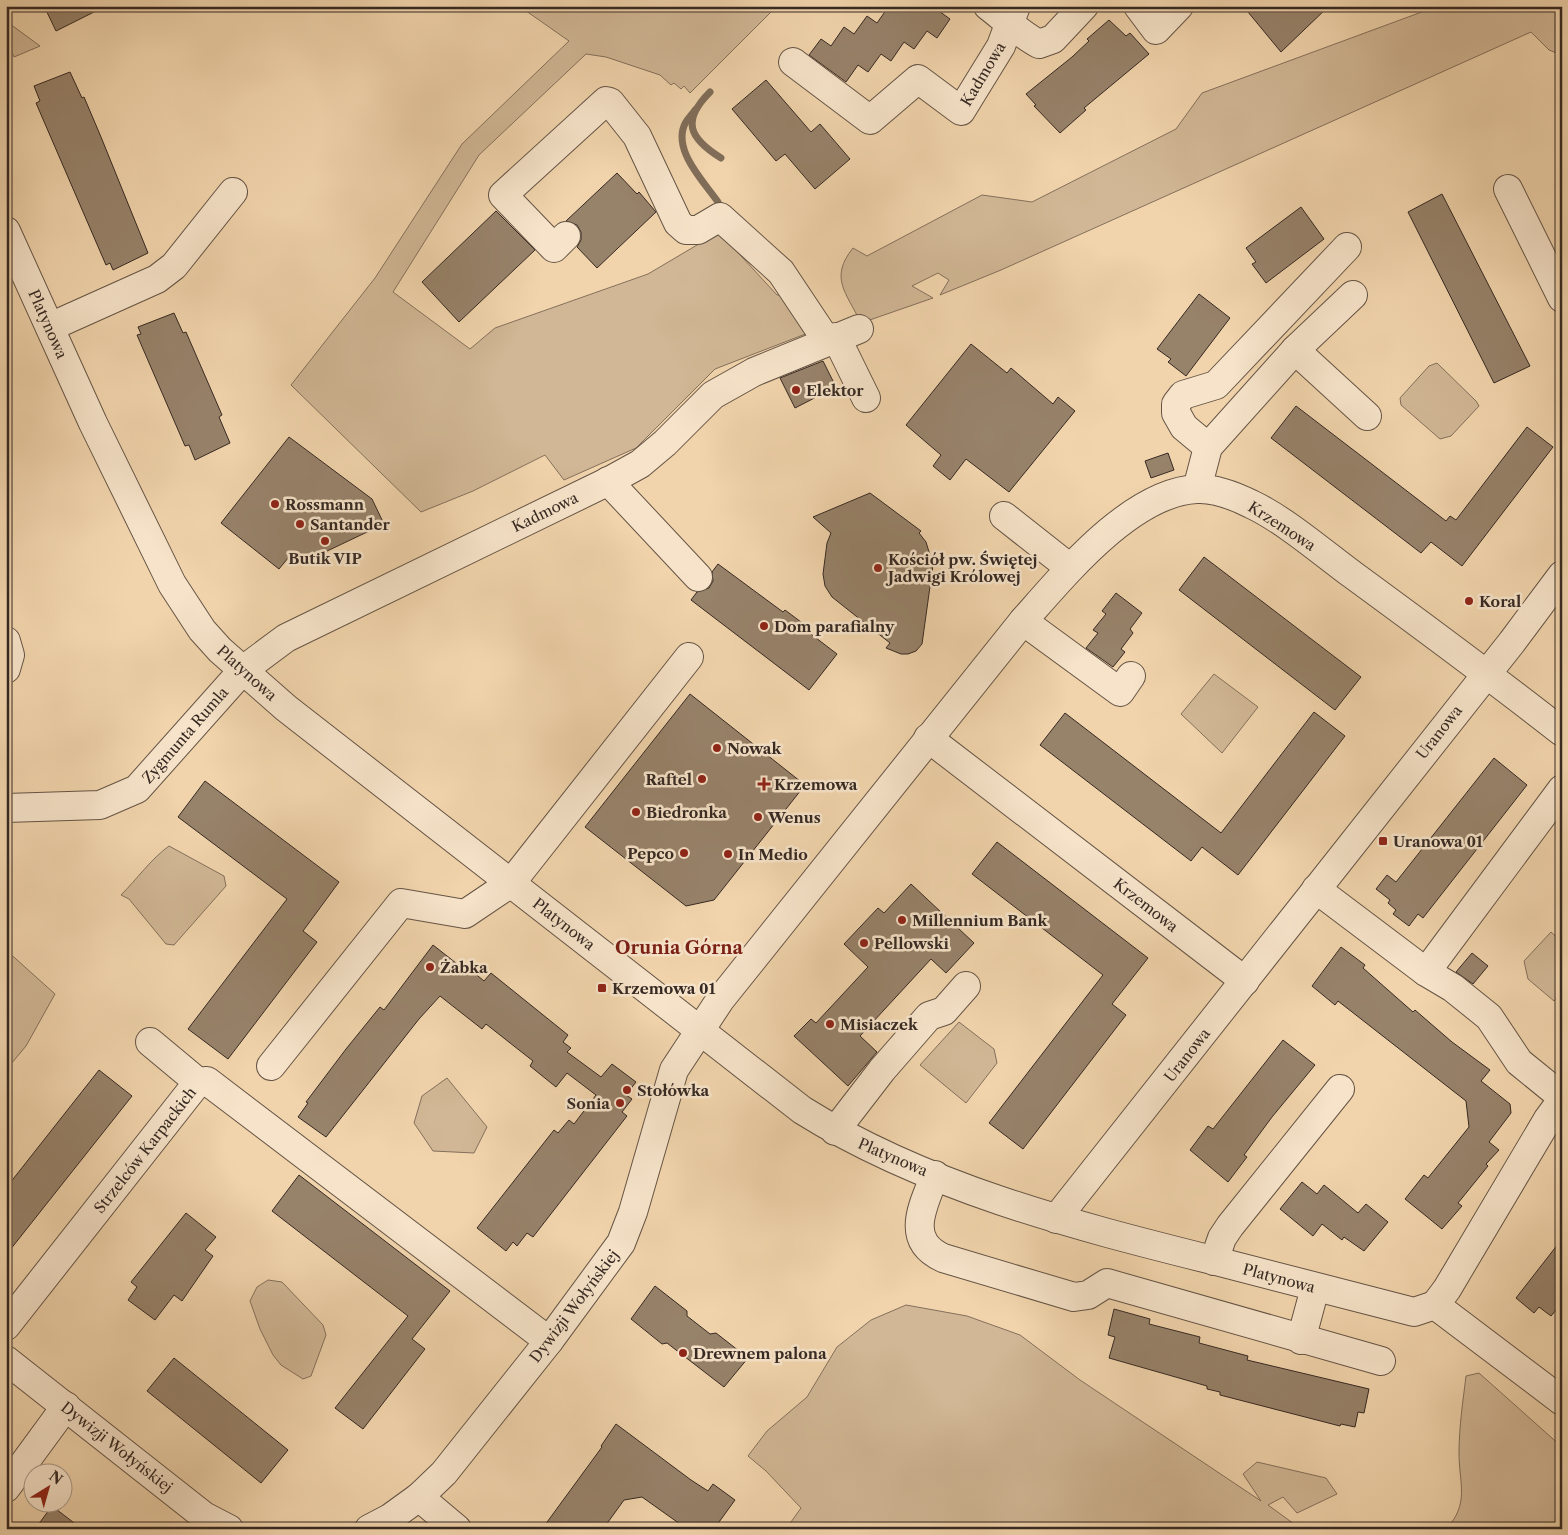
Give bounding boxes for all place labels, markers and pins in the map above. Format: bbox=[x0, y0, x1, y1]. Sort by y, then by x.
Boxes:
place label: Elektor bbox=[806, 381, 864, 400]
marker: Elektor bbox=[790, 384, 802, 396]
place label: Rossmann bbox=[285, 495, 365, 514]
marker: Rossmann bbox=[269, 498, 281, 510]
place label: Santander bbox=[310, 515, 390, 534]
marker: Santander bbox=[294, 518, 306, 530]
marker: Butik VIP bbox=[319, 535, 331, 547]
place label: Butik VIP bbox=[288, 549, 362, 568]
place label: Kościół pw. Świętej Jadwigi Królowej bbox=[885, 550, 1037, 586]
marker: Kościół pw. Świętej Jadwigi Królowej bbox=[872, 562, 884, 574]
place label: Koral bbox=[1479, 592, 1521, 611]
marker: Koral bbox=[1463, 595, 1475, 607]
place label: Dom parafialny bbox=[774, 617, 895, 636]
marker: Dom parafialny bbox=[758, 620, 770, 632]
place label: Nowak bbox=[727, 739, 783, 758]
marker: Nowak bbox=[711, 742, 723, 754]
place label: Raftel bbox=[646, 770, 692, 789]
marker: Raftel bbox=[696, 773, 708, 785]
place label: Krzemowa bbox=[774, 775, 858, 794]
marker: Krzemowa bbox=[758, 778, 770, 790]
place label: Biedronka bbox=[646, 803, 727, 822]
marker: Biedronka bbox=[630, 806, 642, 818]
place label: Wenus bbox=[767, 808, 821, 827]
marker: Wenus bbox=[752, 811, 764, 823]
place label: Uranowa 01 bbox=[1393, 832, 1483, 851]
marker: Uranowa 01 bbox=[1377, 835, 1389, 847]
place label: Pepco bbox=[627, 844, 674, 863]
place label: In Medio bbox=[738, 845, 808, 864]
marker: Pepco bbox=[678, 847, 690, 859]
marker: In Medio bbox=[722, 848, 734, 860]
place label: Millennium Bank bbox=[912, 911, 1048, 930]
marker: Millennium Bank bbox=[896, 914, 908, 926]
place label: Pellowski bbox=[874, 934, 950, 953]
marker: Pellowski bbox=[858, 937, 870, 949]
place label: Żabka bbox=[440, 958, 488, 977]
marker: Żabka bbox=[424, 961, 436, 973]
place label: Krzemowa 01 bbox=[612, 979, 716, 998]
marker: Krzemowa 01 bbox=[596, 982, 608, 994]
place label: Misiaczek bbox=[840, 1015, 919, 1034]
marker: Misiaczek bbox=[824, 1018, 836, 1030]
place label: Stołówka bbox=[637, 1081, 710, 1100]
marker: Stołówka bbox=[621, 1084, 633, 1096]
place label: Sonia bbox=[567, 1094, 610, 1113]
marker: Sonia bbox=[614, 1097, 626, 1109]
place label: Drewnem palona bbox=[693, 1344, 827, 1363]
marker: Drewnem palona bbox=[677, 1347, 689, 1359]

